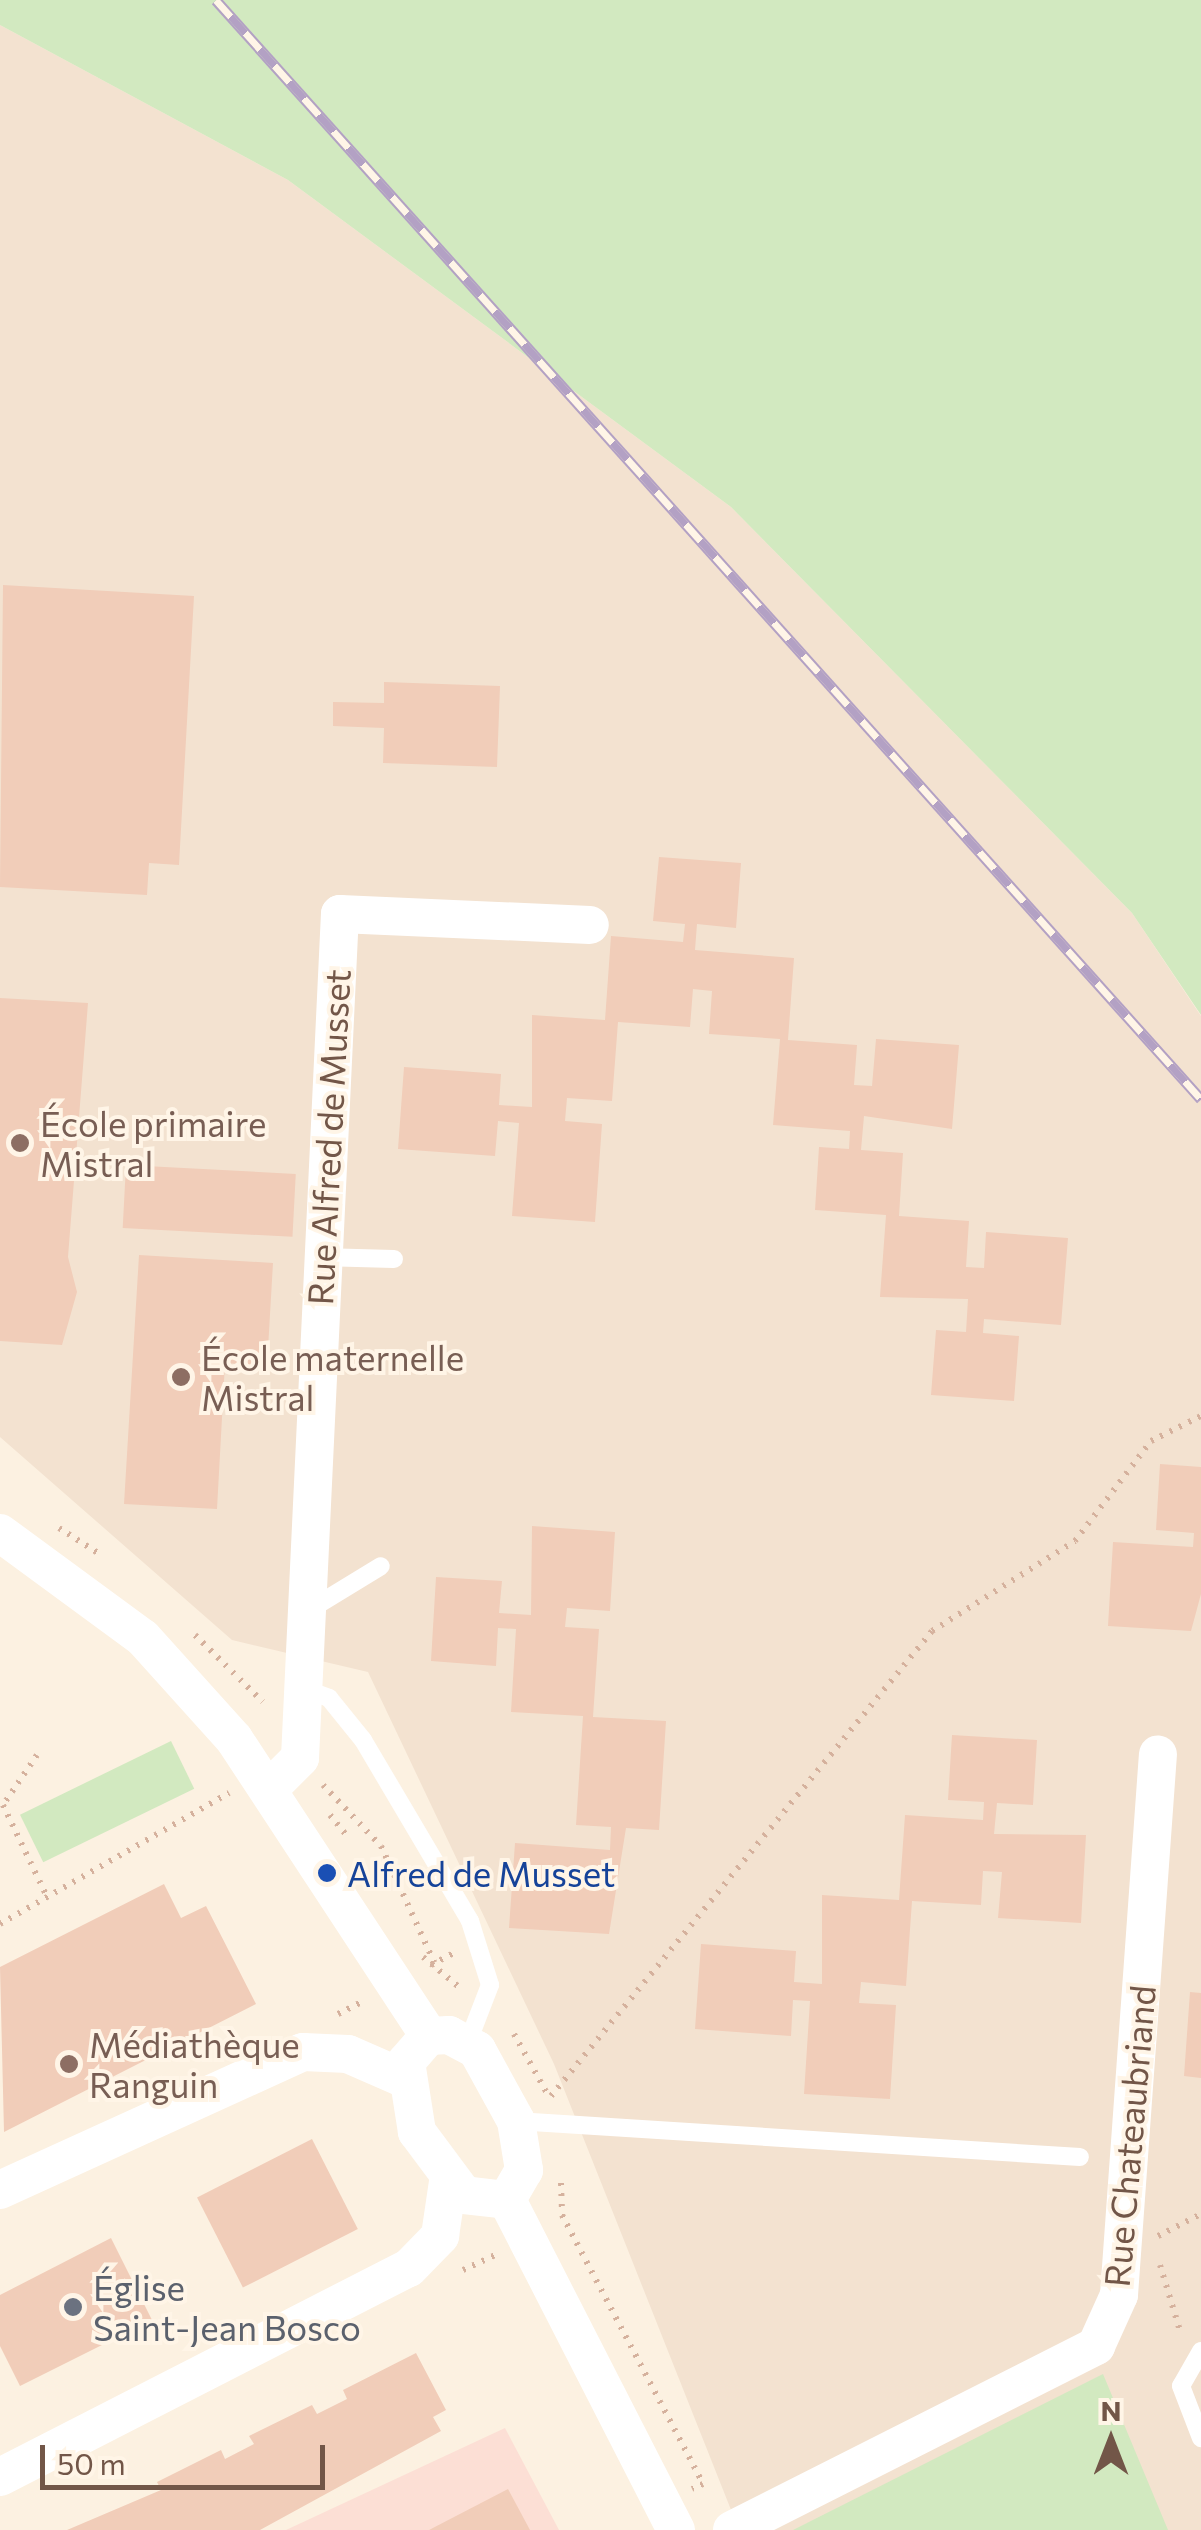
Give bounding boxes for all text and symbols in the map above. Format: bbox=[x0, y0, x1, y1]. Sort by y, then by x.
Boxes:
street label: Rue Alfred de Musset bbox=[298, 968, 358, 1306]
place label: École primaire Mistral bbox=[40, 1102, 266, 1184]
marker: École primaire Mistral bbox=[9, 1132, 31, 1154]
place label: École maternelle Mistral bbox=[201, 1336, 464, 1418]
marker: École maternelle Mistral bbox=[170, 1366, 192, 1388]
place label: Alfred de Musset bbox=[347, 1852, 615, 1894]
marker: Alfred de Musset bbox=[316, 1862, 338, 1884]
street label: Rue Chateaubriand bbox=[1095, 1983, 1163, 2289]
place label: Médiathèque Ranguin bbox=[89, 2023, 300, 2105]
marker: Médiathèque Ranguin bbox=[58, 2053, 80, 2075]
place label: Église Saint-Jean Bosco bbox=[93, 2266, 361, 2348]
marker: Église Saint-Jean Bosco bbox=[62, 2296, 84, 2318]
north arrow bbox=[1061, 2390, 1161, 2490]
text: N bbox=[1101, 2393, 1122, 2427]
scale bar bbox=[45, 2425, 330, 2487]
text: 50 m bbox=[57, 2444, 126, 2481]

